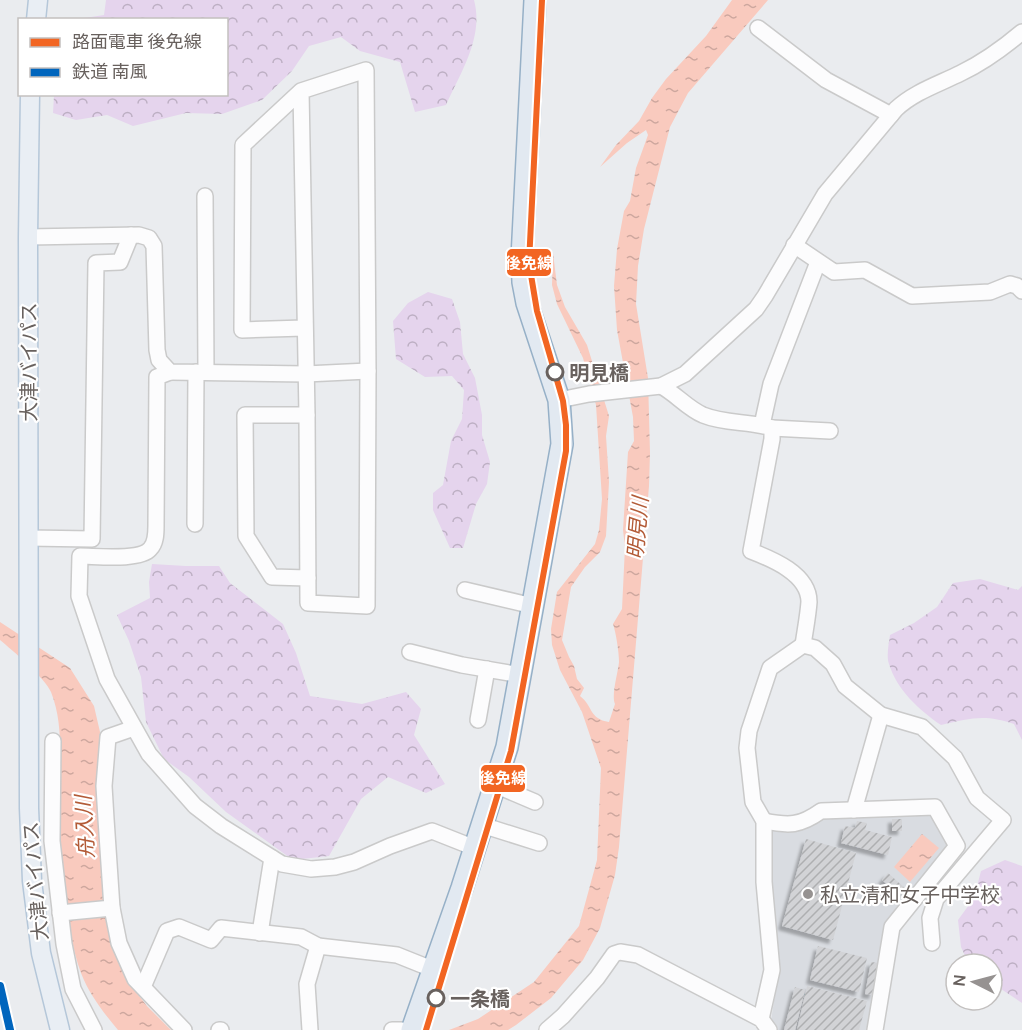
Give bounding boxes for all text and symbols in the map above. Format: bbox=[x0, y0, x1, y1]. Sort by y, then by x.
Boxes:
legend bbox=[18, 18, 228, 96]
text: 路面電車 後免線 bbox=[72, 29, 202, 53]
text: 鉄道 南風 bbox=[72, 59, 148, 83]
line badge: 後免線 bbox=[506, 248, 552, 277]
text: 後免線 bbox=[505, 252, 553, 274]
street label: 大津バイパス bbox=[15, 302, 42, 422]
place label: 明見橋 bbox=[569, 359, 629, 386]
marker: 明見橋 bbox=[546, 363, 564, 381]
water label: 明見川 bbox=[620, 493, 654, 561]
line badge: 後免線 bbox=[480, 764, 526, 793]
text: 後免線 bbox=[479, 767, 527, 789]
water label: 舟入川 bbox=[68, 793, 100, 859]
street label: 大津バイパス bbox=[16, 820, 54, 942]
place label: 私立清和女子中学校 bbox=[820, 881, 1000, 908]
marker: 私立清和女子中学校 bbox=[801, 887, 815, 901]
north arrow bbox=[944, 952, 1004, 1012]
text: N bbox=[948, 974, 971, 987]
place label: 一条橋 bbox=[450, 985, 510, 1012]
marker: 一条橋 bbox=[427, 989, 445, 1007]

